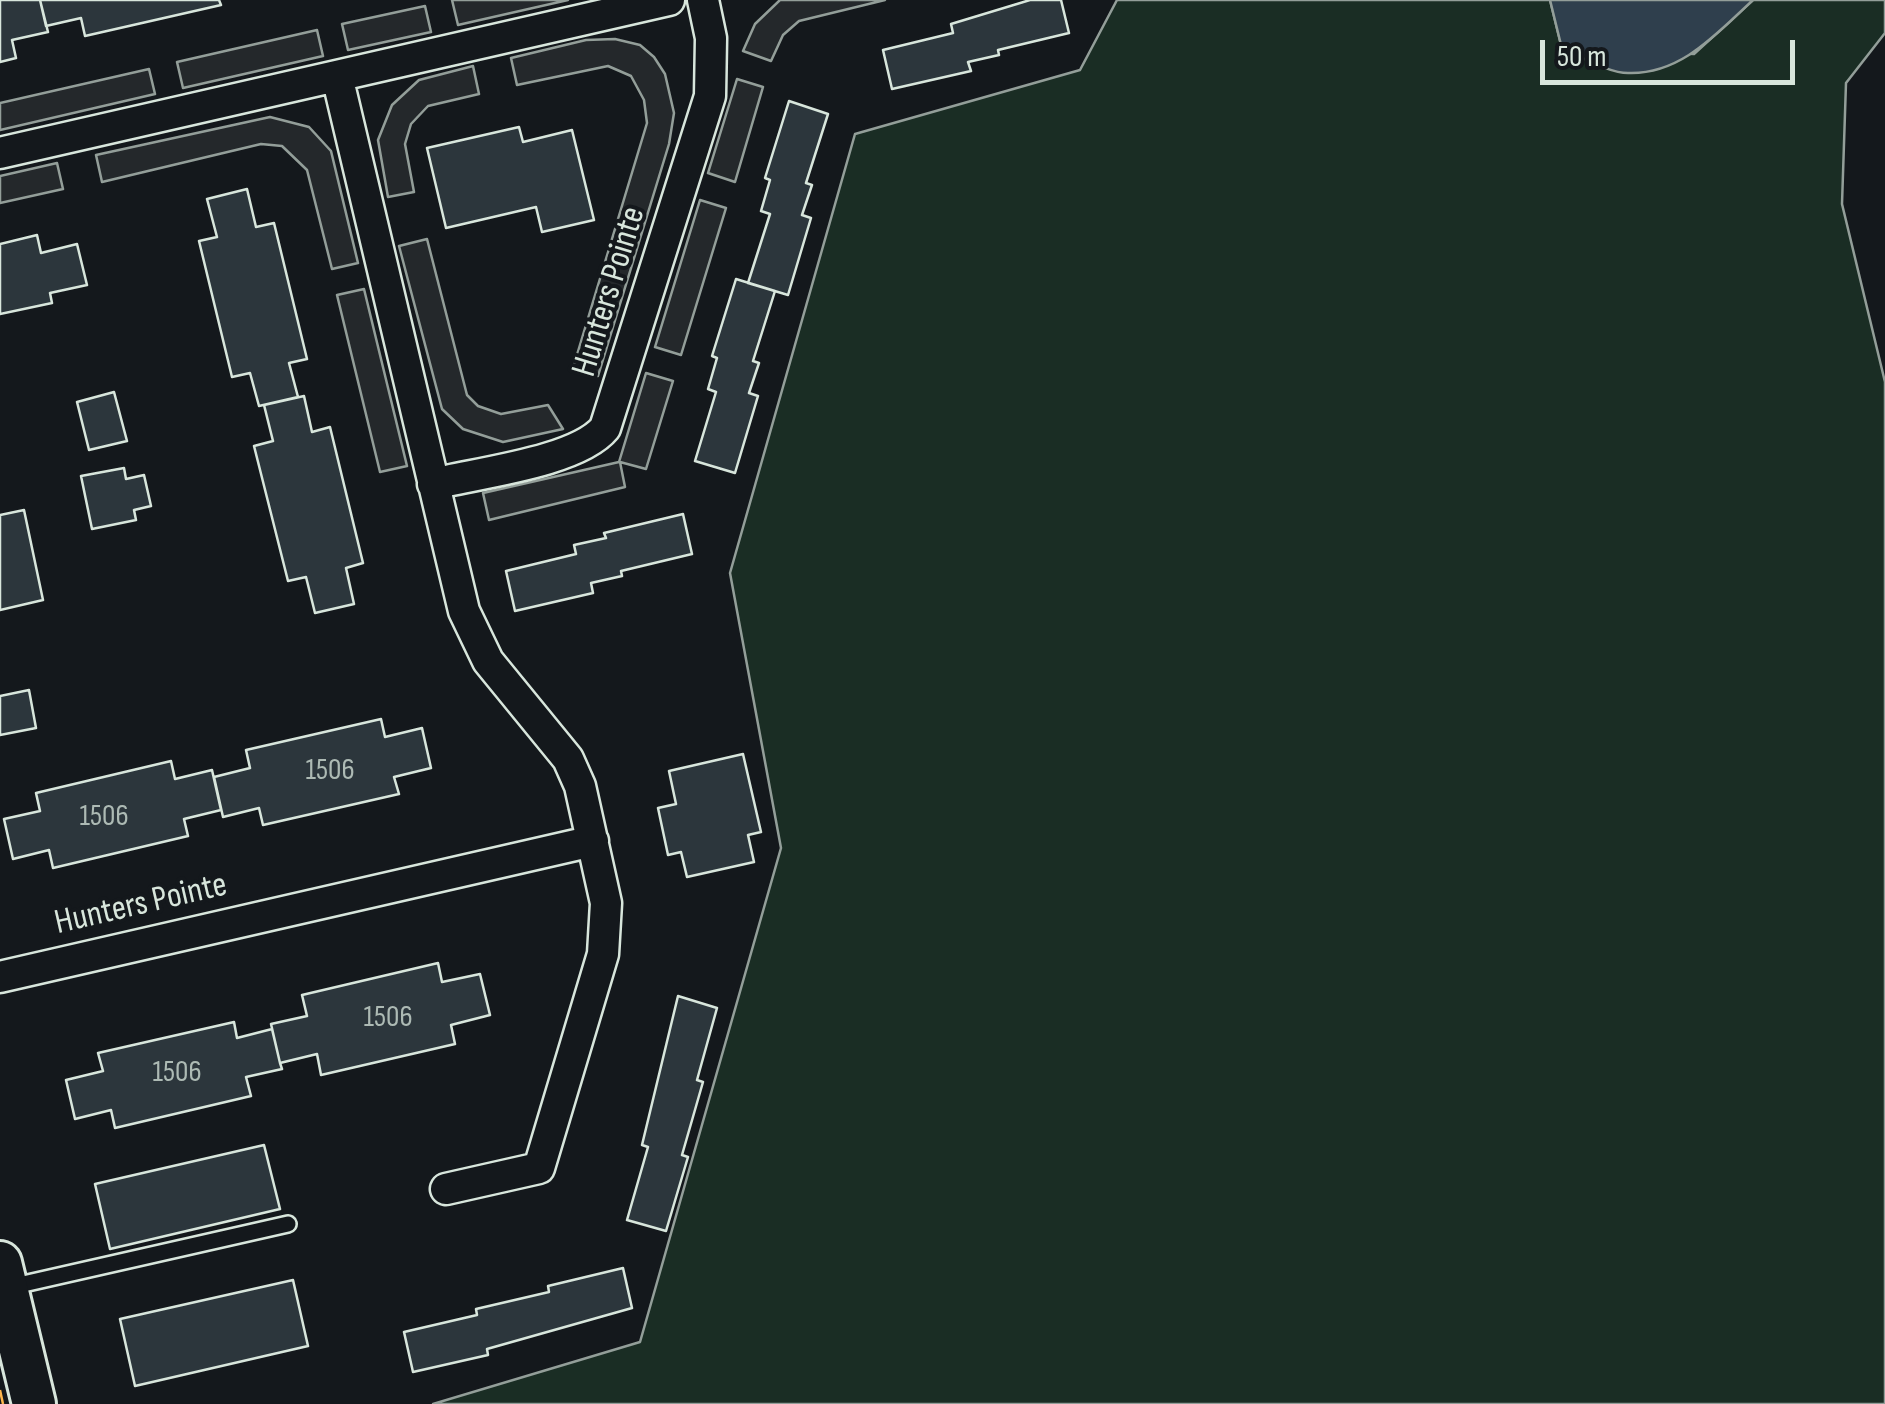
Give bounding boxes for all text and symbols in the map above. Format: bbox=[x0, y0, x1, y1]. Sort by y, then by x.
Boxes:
scale bar bbox=[1545, 20, 1800, 82]
text: 50 m bbox=[1557, 39, 1606, 75]
street label: Hunters Pointe bbox=[564, 202, 656, 382]
house number: 1506 bbox=[305, 753, 355, 789]
house number: 1506 bbox=[79, 799, 129, 835]
street label: Hunters Pointe bbox=[51, 865, 231, 945]
house number: 1506 bbox=[363, 1000, 413, 1036]
house number: 1506 bbox=[152, 1055, 202, 1091]

